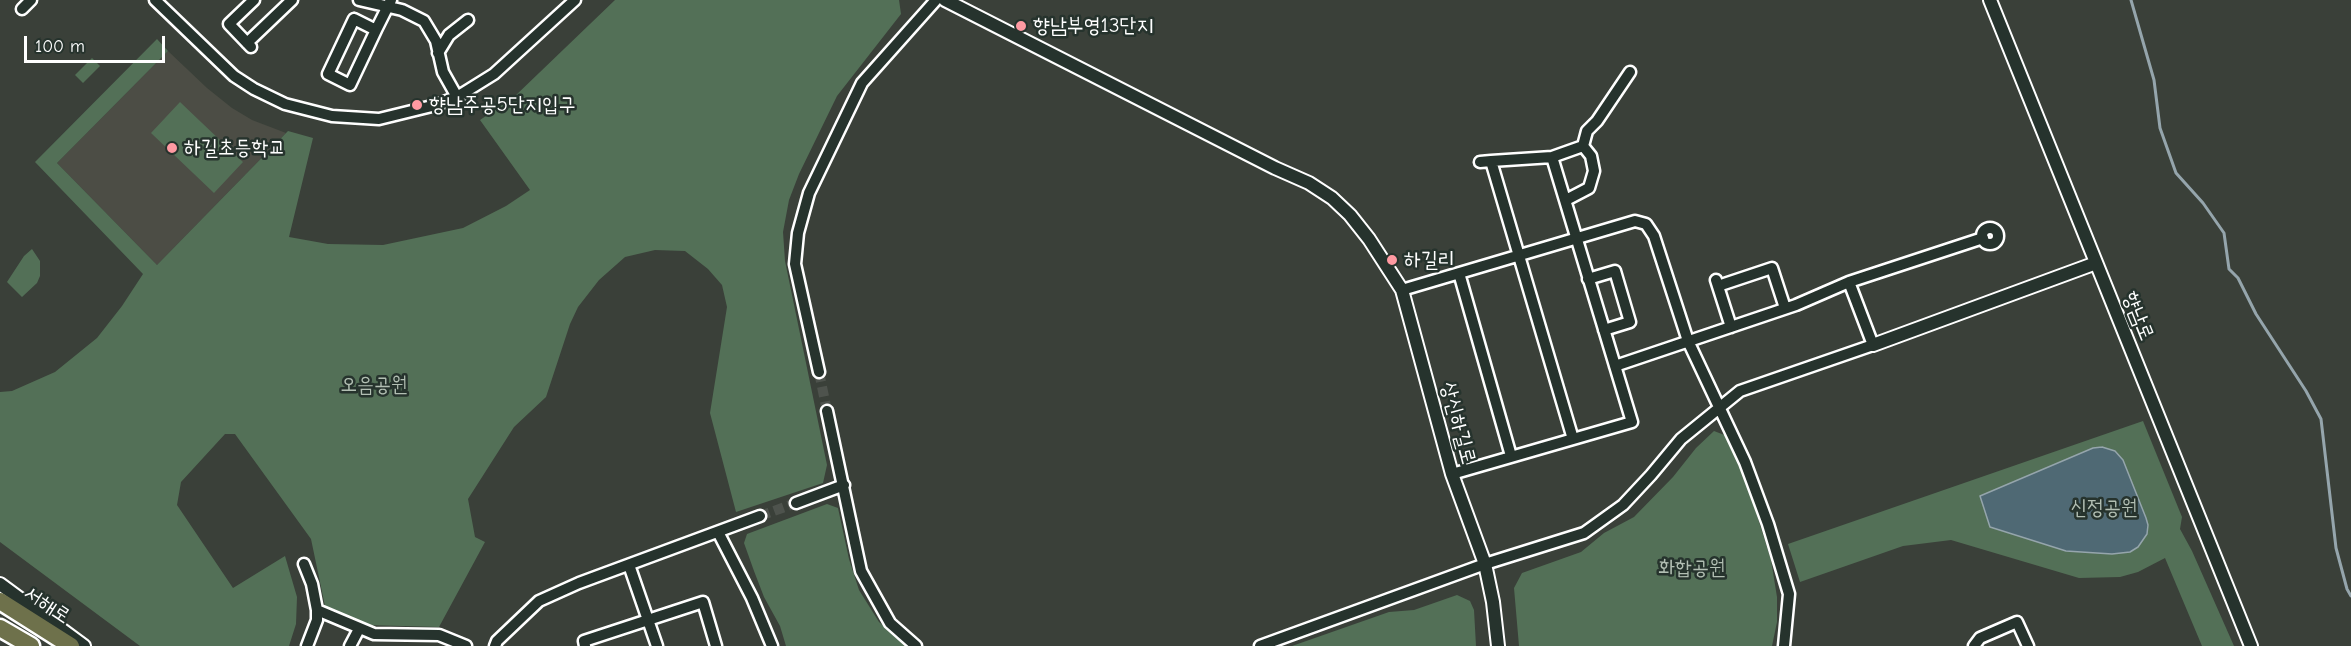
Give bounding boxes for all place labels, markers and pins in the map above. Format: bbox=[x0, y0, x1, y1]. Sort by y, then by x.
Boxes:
place label: 향남부영13단지 bbox=[1033, 13, 1153, 39]
marker: 향남부영13단지 bbox=[1014, 19, 1028, 33]
place label: 향남주공5단지입구 bbox=[429, 92, 576, 118]
marker: 향남주공5단지입구 bbox=[410, 98, 424, 112]
place label: 하길초등학교 bbox=[184, 135, 285, 161]
marker: 하길초등학교 bbox=[165, 141, 179, 155]
place label: 하길리 bbox=[1404, 247, 1455, 273]
marker: 하길리 bbox=[1385, 253, 1399, 267]

